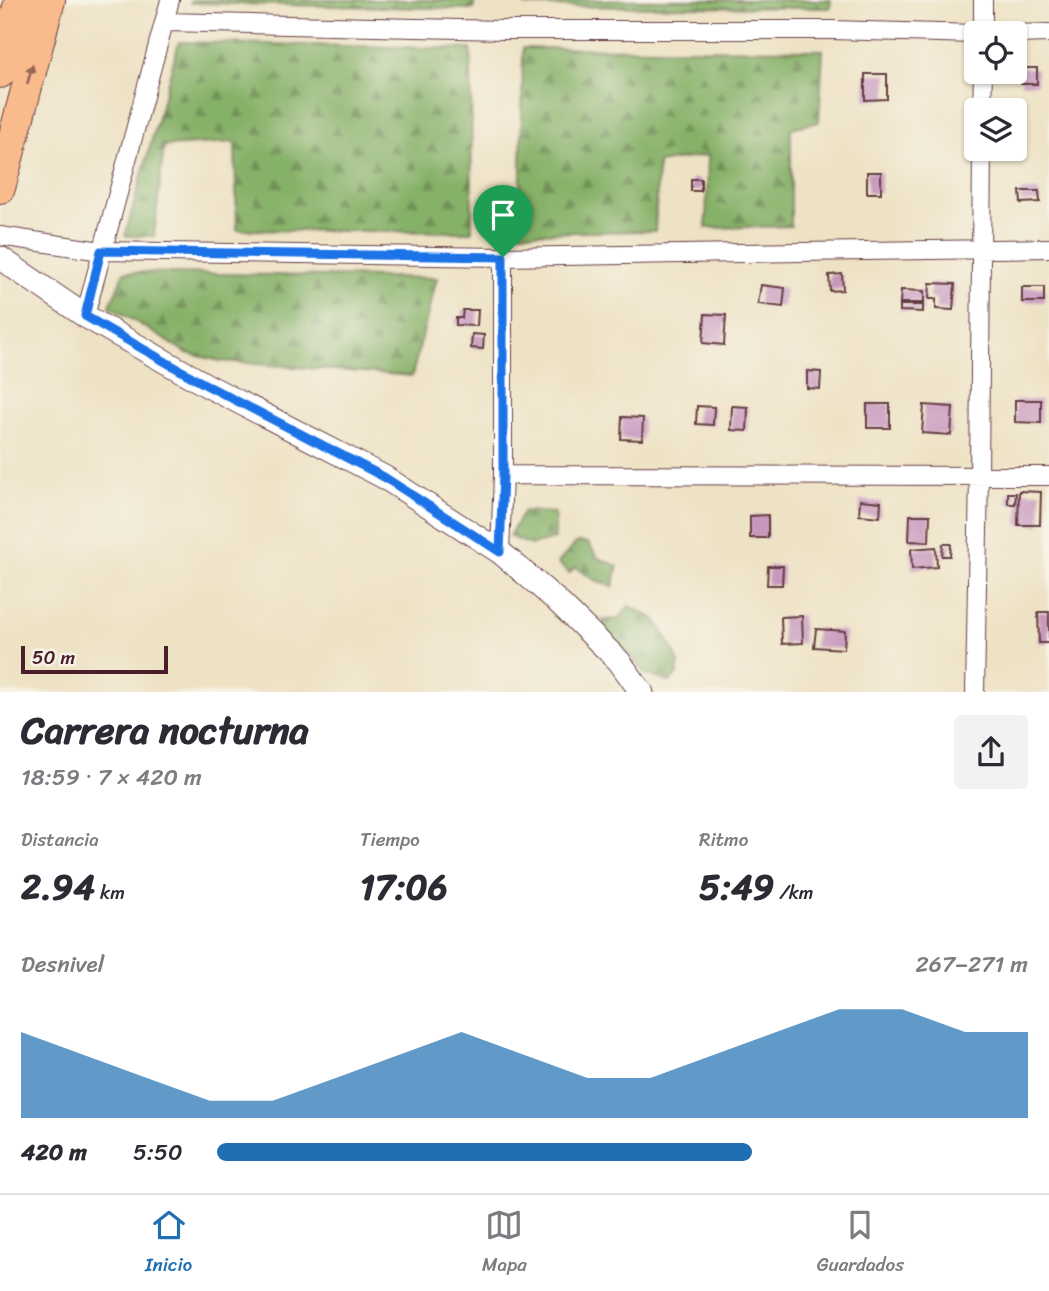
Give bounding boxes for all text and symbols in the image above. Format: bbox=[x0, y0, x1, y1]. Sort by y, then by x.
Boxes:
map controls bbox=[964, 21, 1027, 161]
button: locate bbox=[964, 21, 1027, 84]
one-way arrow bbox=[25, 63, 36, 85]
button: layers bbox=[964, 98, 1027, 161]
pin bbox=[473, 185, 533, 257]
icon: arrive bbox=[484, 196, 522, 234]
text: 50 m bbox=[32, 641, 75, 674]
scale bar bbox=[21, 643, 168, 675]
text: Carrera nocturna bbox=[21, 697, 309, 764]
button: share bbox=[954, 715, 1028, 789]
text: 18:59 · 7 × 420 m bbox=[21, 757, 202, 798]
text: Distancia bbox=[21, 823, 99, 856]
text: Tiempo bbox=[360, 823, 420, 856]
text: Ritmo bbox=[699, 823, 748, 856]
text: 2.94 bbox=[21, 856, 95, 918]
text: 17:06 bbox=[360, 856, 448, 918]
text: 5:49 bbox=[699, 856, 774, 918]
text: km bbox=[95, 876, 125, 909]
text: /km bbox=[774, 876, 813, 909]
text: Desnivel bbox=[21, 944, 104, 985]
text: 267–271 m bbox=[916, 944, 1028, 985]
text: 420 m bbox=[21, 1132, 87, 1173]
text: 5:50 bbox=[133, 1132, 183, 1173]
tab: Inicio bbox=[145, 1206, 192, 1281]
tab: Mapa bbox=[482, 1206, 527, 1281]
tab: Guardados bbox=[817, 1206, 904, 1281]

